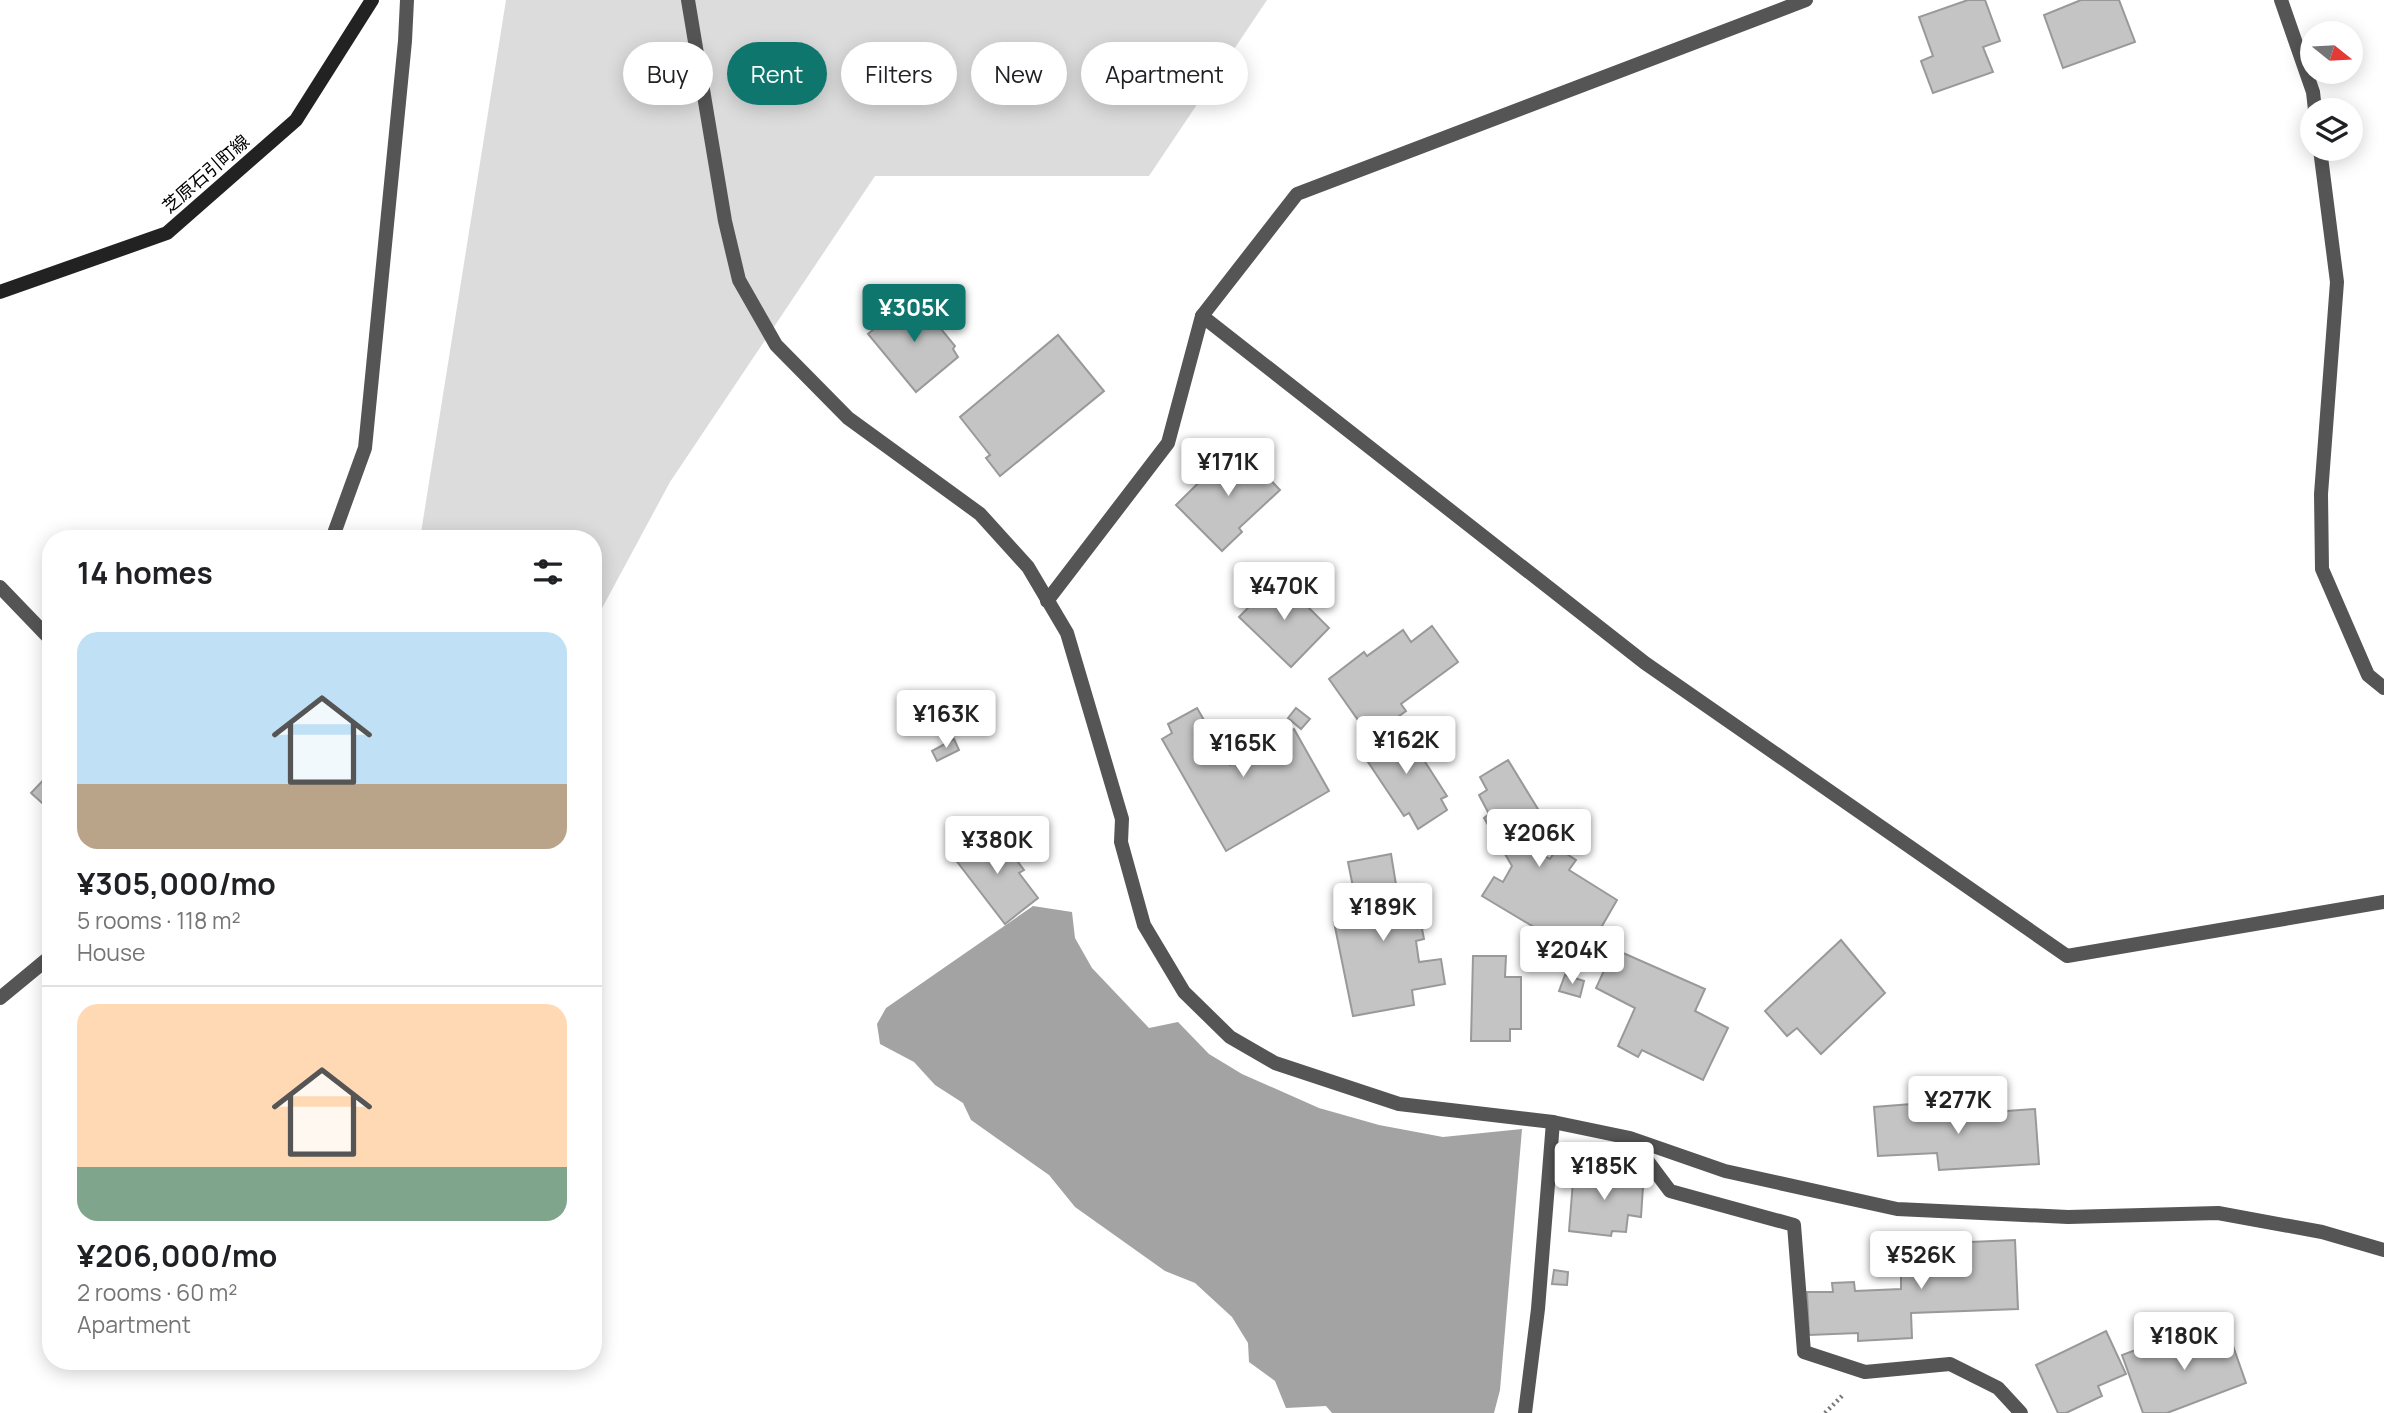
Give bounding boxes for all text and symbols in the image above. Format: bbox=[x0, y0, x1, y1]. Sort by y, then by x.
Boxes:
north arrow bbox=[2300, 21, 2362, 84]
map controls bbox=[2300, 21, 2363, 161]
chip: Buy bbox=[623, 42, 713, 105]
chip: Rent bbox=[727, 42, 827, 105]
chip: Filters bbox=[841, 42, 957, 105]
chip: New bbox=[971, 42, 1067, 105]
chip: Apartment bbox=[1081, 42, 1248, 105]
button: layers bbox=[2300, 98, 2363, 161]
street label: 芝原石引町線 bbox=[157, 129, 254, 218]
pin: ¥305K bbox=[865, 284, 963, 344]
text: ¥305K bbox=[879, 291, 949, 323]
pin: ¥171K bbox=[1179, 438, 1277, 498]
text: ¥171K bbox=[1197, 445, 1259, 477]
text: 14 homes bbox=[77, 552, 213, 593]
icon: filters bbox=[529, 553, 567, 591]
pin: ¥470K bbox=[1235, 562, 1333, 622]
text: ¥470K bbox=[1250, 569, 1318, 601]
icon: home bbox=[259, 677, 385, 803]
pin: ¥163K bbox=[897, 690, 995, 750]
text: ¥163K bbox=[913, 697, 979, 729]
pin: ¥162K bbox=[1357, 716, 1455, 776]
pin: ¥165K bbox=[1194, 720, 1292, 779]
text: ¥162K bbox=[1372, 723, 1440, 755]
text: ¥165K bbox=[1210, 726, 1276, 758]
pin: ¥206K bbox=[1490, 810, 1588, 869]
pin: ¥380K bbox=[948, 816, 1046, 876]
text: ¥206K bbox=[1503, 816, 1575, 848]
text: ¥380K bbox=[961, 823, 1033, 855]
text: ¥305,000/mo bbox=[77, 863, 276, 904]
pin: ¥189K bbox=[1334, 884, 1432, 943]
text: ¥189K bbox=[1349, 890, 1417, 922]
text: 5 rooms · 118 m² bbox=[77, 904, 241, 936]
pin: ¥204K bbox=[1523, 926, 1621, 986]
text: ¥204K bbox=[1536, 933, 1608, 965]
text: House bbox=[77, 936, 146, 968]
icon: home bbox=[259, 1049, 385, 1175]
pin: ¥277K bbox=[1909, 1076, 2007, 1136]
text: ¥277K bbox=[1924, 1083, 1992, 1115]
pin: ¥185K bbox=[1555, 1142, 1653, 1202]
text: ¥185K bbox=[1571, 1149, 1637, 1181]
pin: ¥526K bbox=[1872, 1232, 1970, 1291]
text: ¥206,000/mo bbox=[77, 1235, 277, 1276]
text: ¥526K bbox=[1886, 1238, 1956, 1270]
text: 2 rooms · 60 m² bbox=[77, 1276, 238, 1308]
text: Apartment bbox=[77, 1308, 191, 1340]
pin: ¥180K bbox=[2135, 1312, 2233, 1372]
text: ¥180K bbox=[2150, 1319, 2218, 1351]

